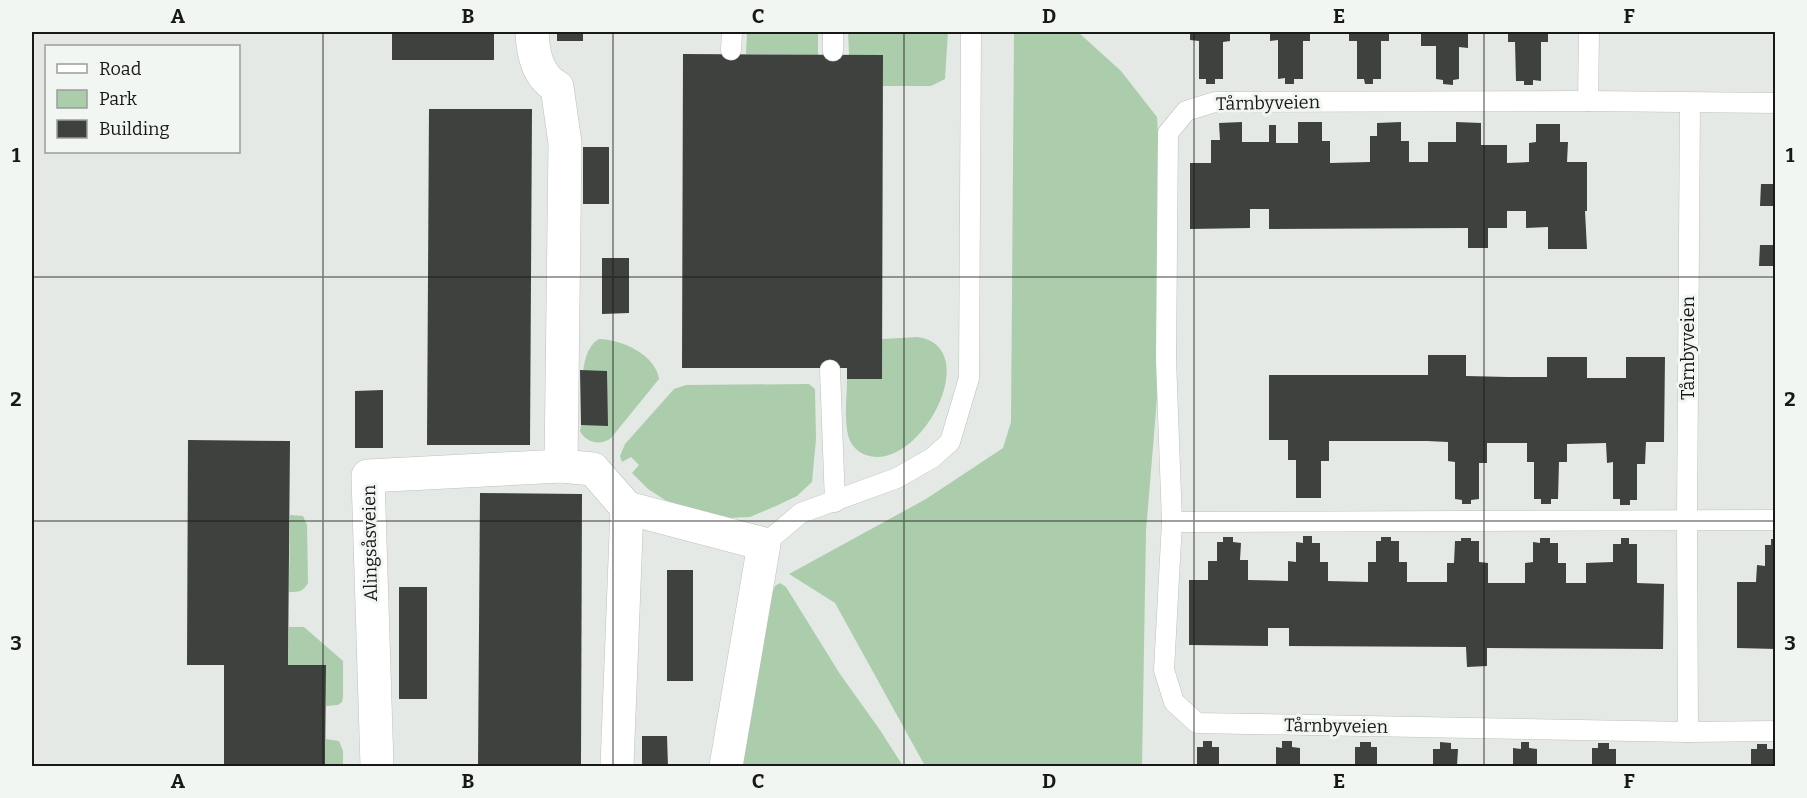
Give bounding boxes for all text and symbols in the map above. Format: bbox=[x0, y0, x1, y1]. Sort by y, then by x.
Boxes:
text: A bbox=[171, 4, 186, 28]
text: B bbox=[462, 4, 475, 28]
text: C bbox=[752, 4, 764, 28]
text: D bbox=[1042, 4, 1056, 28]
text: E bbox=[1333, 4, 1345, 28]
text: F bbox=[1623, 4, 1635, 28]
legend bbox=[45, 45, 240, 153]
text: Road bbox=[99, 58, 142, 80]
text: Park bbox=[99, 88, 138, 110]
street label: Tårnbyveien bbox=[1216, 91, 1321, 115]
text: Building bbox=[99, 118, 170, 140]
text: 1 bbox=[12, 143, 21, 167]
text: 1 bbox=[1786, 143, 1795, 167]
street label: Tårnbyveien bbox=[1677, 295, 1699, 400]
text: 2 bbox=[10, 387, 22, 411]
text: 2 bbox=[1784, 387, 1796, 411]
street label: Alingsåsveien bbox=[358, 484, 382, 602]
text: 3 bbox=[10, 631, 22, 655]
text: 3 bbox=[1784, 631, 1796, 655]
street label: Tårnbyveien bbox=[1284, 714, 1389, 738]
text: A bbox=[171, 769, 186, 793]
text: B bbox=[462, 769, 475, 793]
text: C bbox=[752, 769, 764, 793]
text: D bbox=[1042, 769, 1056, 793]
text: E bbox=[1333, 769, 1345, 793]
text: F bbox=[1623, 769, 1635, 793]

